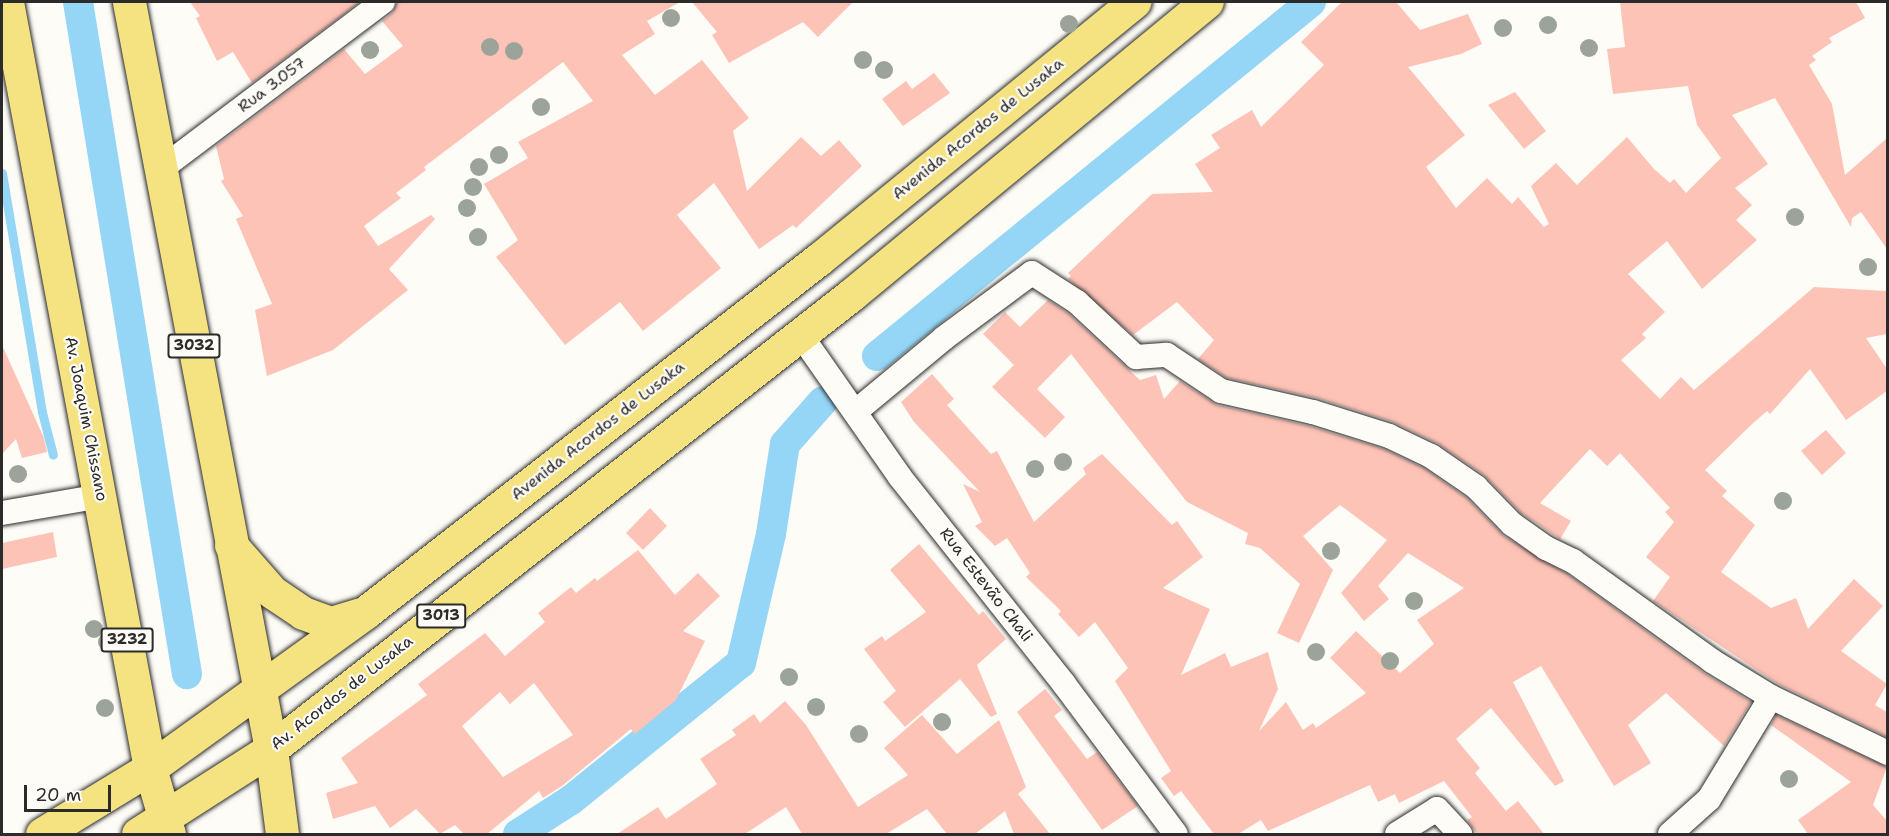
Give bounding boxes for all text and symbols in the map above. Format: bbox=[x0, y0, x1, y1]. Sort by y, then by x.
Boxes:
street label: Rua 3.057 bbox=[234, 53, 310, 117]
street label: Avenida Acordos de Lusaka bbox=[889, 54, 1067, 204]
road number: 3032 bbox=[167, 334, 221, 358]
street label: Av. Joaquim Chissano bbox=[61, 335, 111, 503]
street label: Avenida Acordos de Lusaka bbox=[507, 357, 689, 505]
street label: Rua Estevão Chali bbox=[935, 524, 1037, 646]
road number: 3013 bbox=[416, 604, 466, 628]
road number: 3232 bbox=[100, 628, 154, 652]
street label: Av. Acordos de Lusaka bbox=[267, 632, 417, 754]
scale bar bbox=[27, 773, 114, 811]
text: 20 m bbox=[35, 783, 81, 807]

